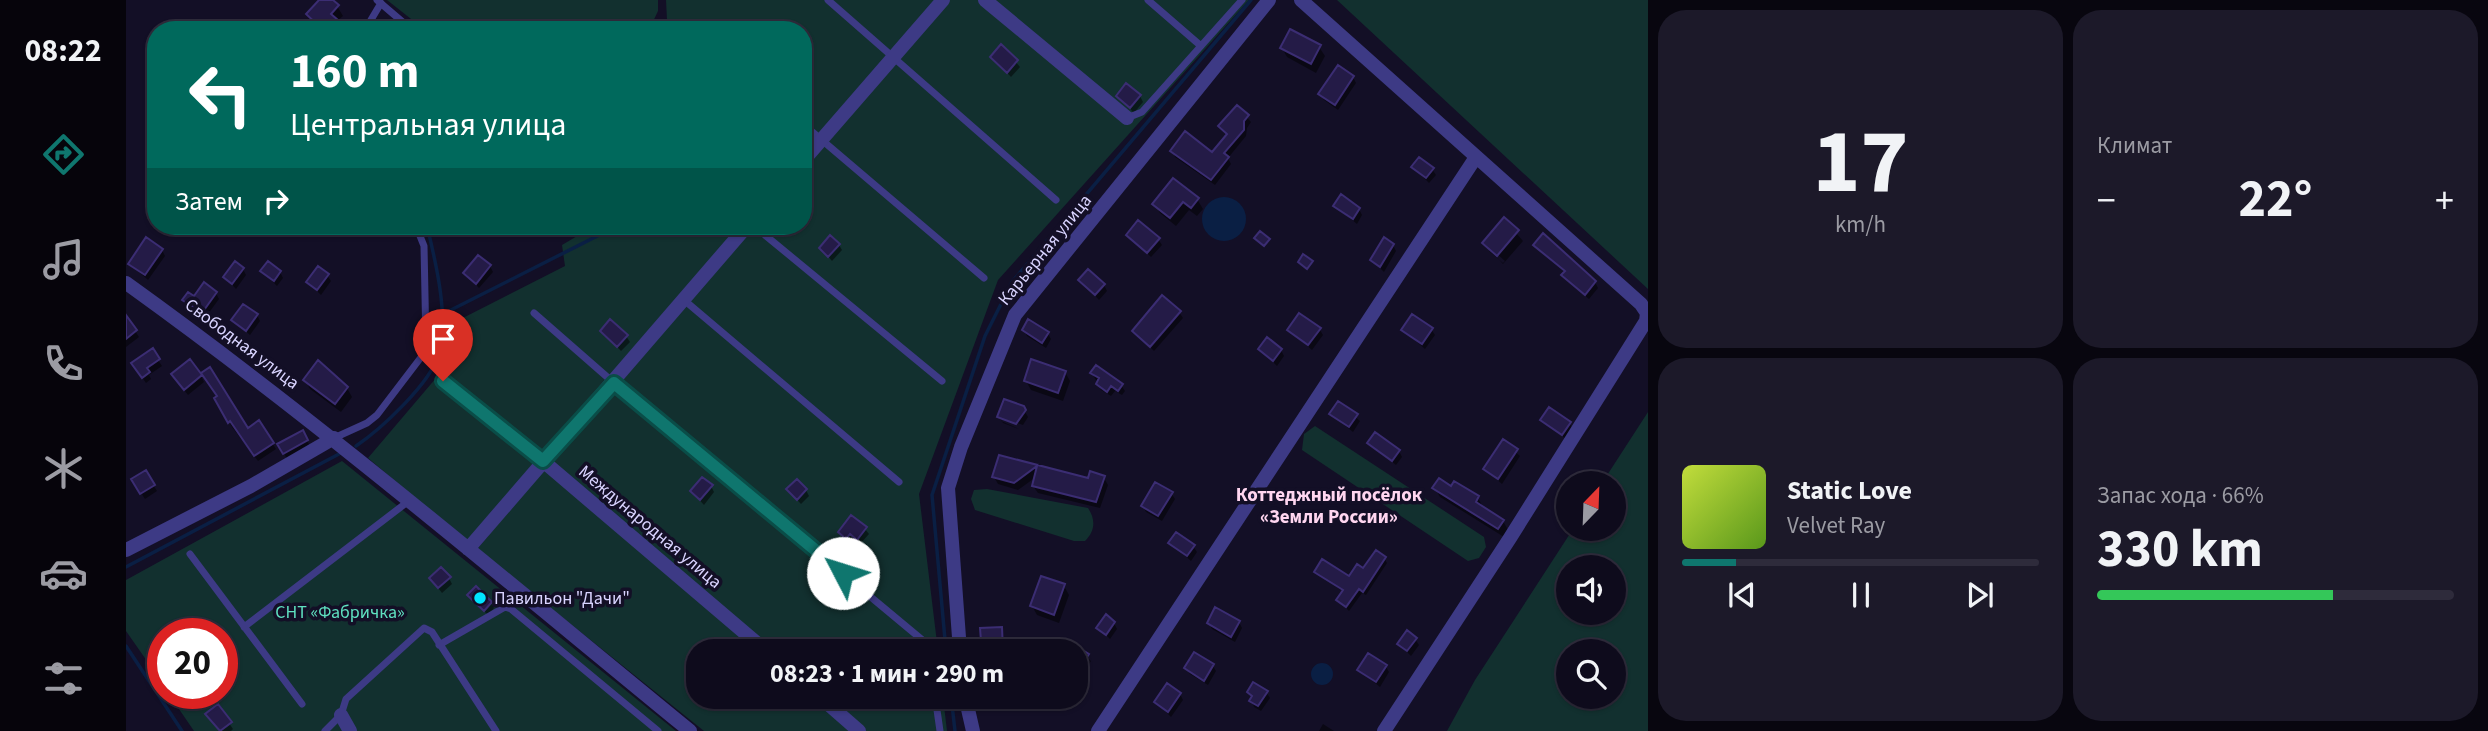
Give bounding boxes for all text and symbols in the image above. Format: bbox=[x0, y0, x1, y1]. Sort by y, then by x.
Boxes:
text: 08:22 bbox=[24, 28, 102, 74]
text: 160 m bbox=[290, 37, 419, 107]
icon: left bbox=[175, 49, 266, 140]
text: 17 bbox=[1812, 98, 1909, 227]
text: Центральная улица bbox=[290, 102, 566, 148]
text: Климат bbox=[2097, 129, 2172, 162]
icon: directions bbox=[39, 130, 88, 179]
text: 22° bbox=[2239, 163, 2312, 237]
text: − bbox=[2097, 174, 2116, 228]
text: + bbox=[2435, 174, 2454, 228]
icon: right bbox=[257, 182, 295, 220]
text: Затем bbox=[175, 183, 243, 220]
street label: Карьерная улица bbox=[992, 189, 1098, 311]
text: km/h bbox=[1835, 208, 1886, 241]
icon: music bbox=[39, 235, 88, 284]
street label: Свободная улица bbox=[180, 293, 304, 395]
pin bbox=[413, 309, 473, 381]
icon: arrive bbox=[424, 320, 462, 358]
icon: phone bbox=[39, 339, 88, 388]
icon: climate bbox=[39, 444, 88, 493]
street label: Международная улица bbox=[573, 459, 727, 595]
north arrow bbox=[1556, 471, 1626, 541]
map controls bbox=[1556, 471, 1626, 709]
text: Static Love bbox=[1787, 472, 1912, 509]
text: Запас хода · 66% bbox=[2097, 479, 2264, 512]
district label: Коттеджный посёлок «Земли России» bbox=[1236, 482, 1423, 531]
text: Velvet Ray bbox=[1787, 509, 1885, 542]
text: 330 km bbox=[2097, 513, 2263, 587]
position arrow bbox=[806, 536, 880, 610]
icon: car bbox=[39, 549, 88, 598]
button: sound bbox=[1556, 555, 1626, 625]
icon: previous bbox=[1723, 576, 1761, 614]
icon: pause bbox=[1842, 576, 1880, 614]
icon: next bbox=[1961, 576, 1999, 614]
place label: Павильон "Дачи" bbox=[494, 586, 630, 611]
marker: Павильон "Дачи" bbox=[472, 590, 488, 606]
park label: СНТ «Фабричка» bbox=[275, 600, 405, 625]
speed limit sign: 20 bbox=[147, 618, 238, 709]
button: search bbox=[1556, 639, 1626, 709]
icon: filters bbox=[39, 654, 88, 703]
text: 08:23 · 1 мин · 290 m bbox=[770, 655, 1004, 692]

